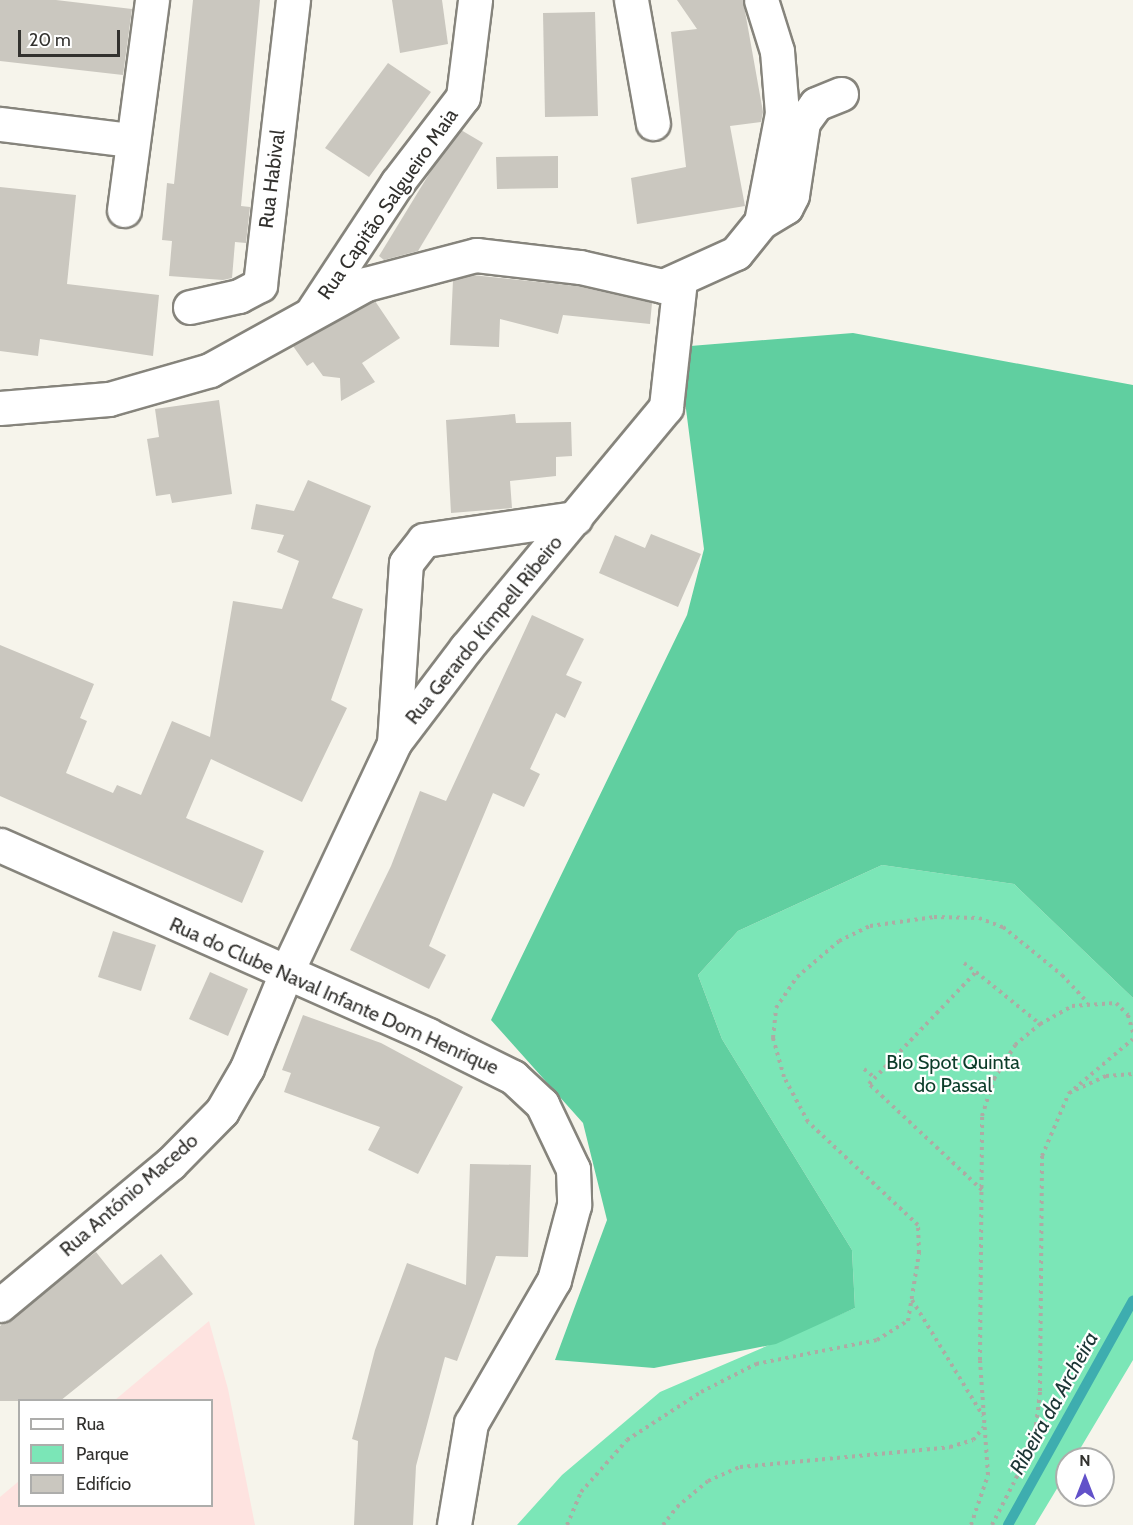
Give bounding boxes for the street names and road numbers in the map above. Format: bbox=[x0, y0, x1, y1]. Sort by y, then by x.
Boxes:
street label: Rua Capitão Salgueiro Maia bbox=[313, 104, 463, 304]
street label: Rua Habival bbox=[254, 128, 290, 230]
street label: Rua Gerardo Kimpell Ribeiro bbox=[400, 531, 568, 729]
street label: Rua do Clube Naval Infante Dom Henrique bbox=[166, 912, 502, 1080]
street label: Rua António Macedo bbox=[55, 1128, 203, 1262]

